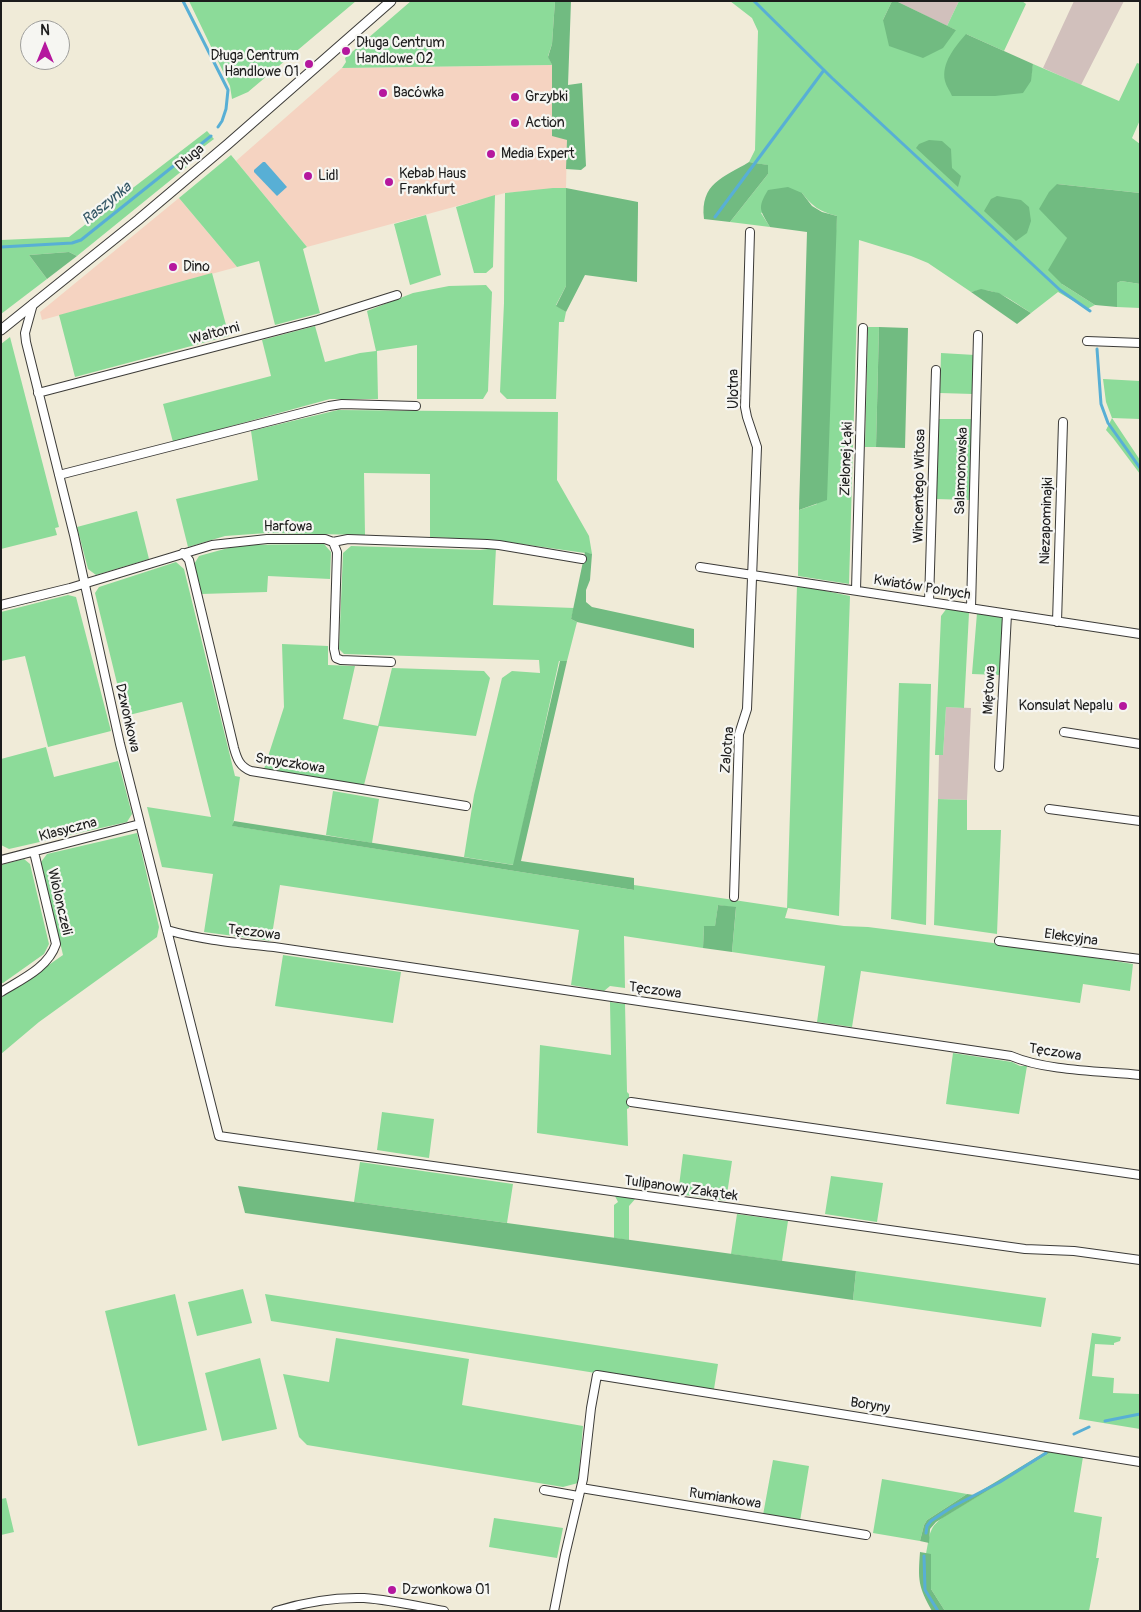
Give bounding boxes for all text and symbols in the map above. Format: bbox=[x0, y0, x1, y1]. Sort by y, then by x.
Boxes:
north arrow bbox=[20, 20, 70, 70]
text: N bbox=[40, 22, 50, 39]
place label: Długa Centrum Handlowe 02 bbox=[356, 35, 445, 68]
marker: Długa Centrum Handlowe 02 bbox=[340, 45, 352, 57]
place label: Długa Centrum Handlowe 01 bbox=[210, 48, 299, 80]
marker: Długa Centrum Handlowe 01 bbox=[303, 58, 315, 70]
place label: Bacówka bbox=[393, 85, 444, 101]
marker: Bacówka bbox=[377, 87, 389, 99]
place label: Grzybki bbox=[525, 89, 568, 105]
marker: Grzybki bbox=[509, 91, 521, 103]
place label: Action bbox=[525, 115, 565, 131]
marker: Action bbox=[509, 117, 521, 129]
street label: Długa bbox=[172, 141, 208, 175]
place label: Media Expert bbox=[501, 146, 575, 162]
marker: Media Expert bbox=[485, 148, 497, 160]
place label: Kebab Haus Frankfurt bbox=[399, 166, 466, 198]
place label: Lidl bbox=[318, 168, 339, 184]
marker: Lidl bbox=[302, 170, 314, 182]
marker: Kebab Haus Frankfurt bbox=[383, 176, 395, 188]
water label: Raszynka bbox=[79, 179, 135, 229]
place label: Dino bbox=[183, 259, 210, 275]
marker: Dino bbox=[167, 261, 179, 273]
street label: Waltorni bbox=[188, 319, 242, 349]
street label: Ulotna bbox=[726, 369, 742, 409]
street label: Zielonej Łąki bbox=[837, 422, 857, 496]
street label: Salamonowska bbox=[952, 427, 972, 515]
street label: Wincentego Witosa bbox=[911, 429, 929, 543]
street label: Niezapominajki bbox=[1037, 477, 1057, 565]
street label: Harfowa bbox=[264, 519, 312, 535]
street label: Kwiatów Polnych bbox=[872, 572, 972, 604]
street label: Miętowa bbox=[980, 665, 1000, 715]
street label: Dzwonkowa bbox=[111, 682, 143, 754]
place label: Konsulat Nepalu bbox=[1019, 698, 1113, 714]
marker: Konsulat Nepalu bbox=[1117, 700, 1129, 712]
street label: Zalotna bbox=[718, 726, 738, 774]
street label: Smyczkowa bbox=[254, 750, 326, 778]
street label: Klasyczna bbox=[37, 814, 99, 846]
street label: Wiolonczeli bbox=[43, 867, 75, 937]
street label: Tęczowa bbox=[227, 921, 281, 945]
street label: Elekcyjna bbox=[1043, 926, 1099, 950]
street label: Tęczowa bbox=[628, 979, 682, 1003]
street label: Tęczowa bbox=[1028, 1041, 1082, 1065]
street label: Tulipanowy Zakątek bbox=[623, 1173, 739, 1205]
street label: Boryny bbox=[849, 1395, 891, 1417]
street label: Rumiankowa bbox=[688, 1485, 762, 1513]
place label: Dzwonkowa 01 bbox=[402, 1582, 490, 1598]
marker: Dzwonkowa 01 bbox=[386, 1584, 398, 1596]

